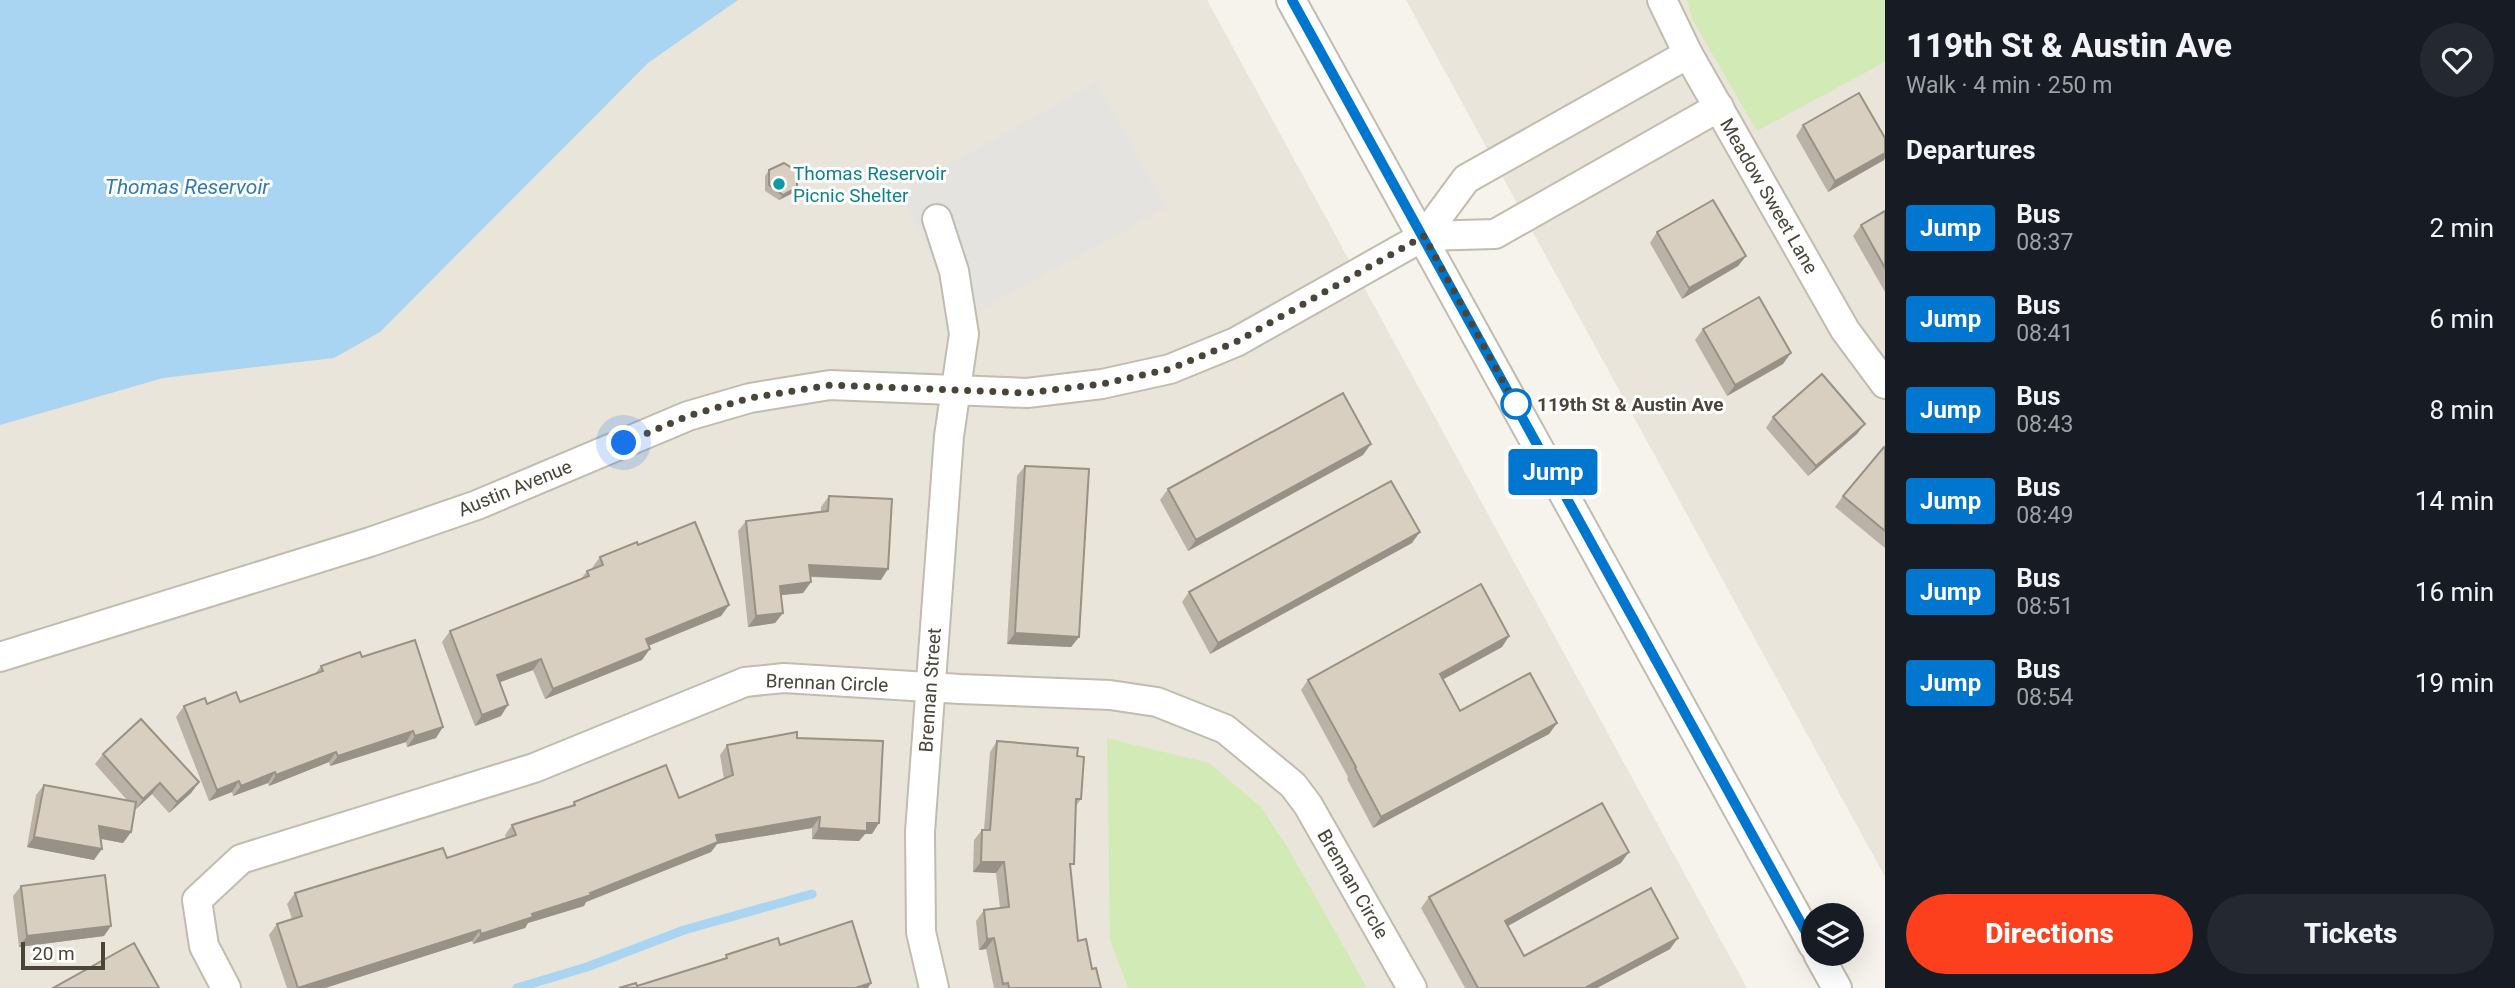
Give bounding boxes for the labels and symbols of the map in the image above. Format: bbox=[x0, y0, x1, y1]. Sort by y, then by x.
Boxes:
street label: Meadow Sweet Lane bbox=[1715, 114, 1823, 278]
place label: Thomas Reservoir Picnic Shelter bbox=[793, 162, 947, 207]
water label: Thomas Reservoir bbox=[105, 175, 270, 199]
marker: Thomas Reservoir Picnic Shelter bbox=[771, 176, 787, 192]
marker: 119th St & Austin Ave bbox=[1501, 389, 1531, 419]
place label: 119th St & Austin Ave bbox=[1537, 393, 1724, 416]
your location bbox=[606, 425, 641, 460]
line badge: Jump bbox=[1504, 449, 1602, 495]
street label: Austin Avenue bbox=[455, 455, 575, 521]
street label: Brennan Street bbox=[914, 627, 946, 753]
street label: Brennan Circle bbox=[765, 669, 889, 697]
street label: Brennan Circle bbox=[1312, 825, 1394, 943]
scale bar bbox=[21, 939, 105, 971]

